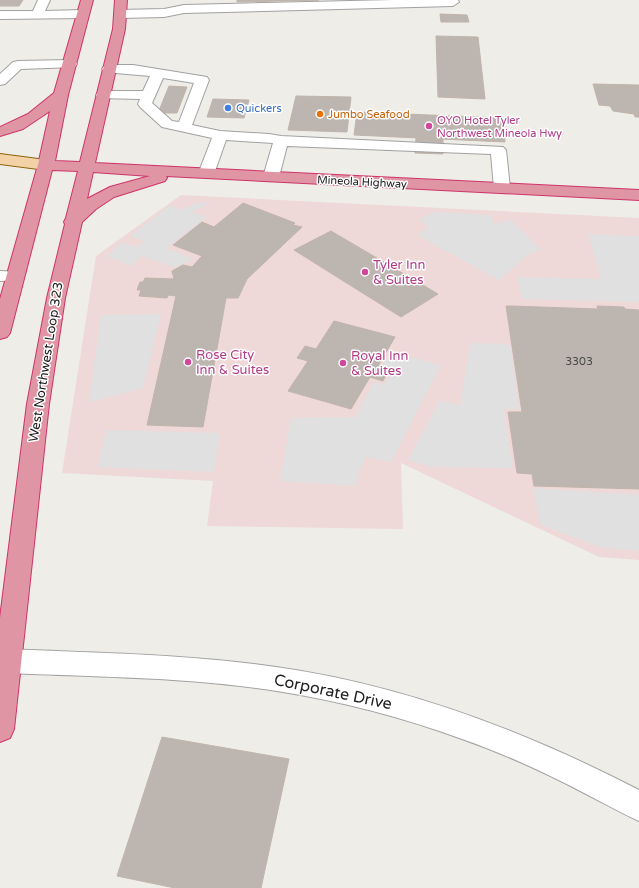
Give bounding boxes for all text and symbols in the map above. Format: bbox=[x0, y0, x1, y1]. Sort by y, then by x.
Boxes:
place label: Quickers bbox=[236, 102, 282, 115]
marker: Quickers bbox=[223, 103, 233, 113]
place label: Jumbo Seafood bbox=[328, 108, 410, 121]
marker: Jumbo Seafood bbox=[315, 109, 325, 119]
place label: OYO Hotel Tyler Northwest Mineola Hwy bbox=[437, 114, 562, 140]
marker: OYO Hotel Tyler Northwest Mineola Hwy bbox=[424, 121, 434, 131]
street label: Mineola Highway bbox=[317, 173, 407, 191]
place label: Tyler Inn & Suites bbox=[373, 257, 425, 288]
marker: Tyler Inn & Suites bbox=[360, 267, 370, 277]
street label: West Northwest Loop 323 bbox=[25, 281, 67, 443]
place label: Rose City Inn & Suites bbox=[196, 347, 269, 378]
place label: Royal Inn & Suites bbox=[351, 348, 408, 379]
house number: 3303 bbox=[565, 355, 593, 368]
marker: Rose City Inn & Suites bbox=[183, 357, 193, 367]
marker: Royal Inn & Suites bbox=[338, 358, 348, 368]
street label: Corporate Drive bbox=[272, 670, 394, 714]

